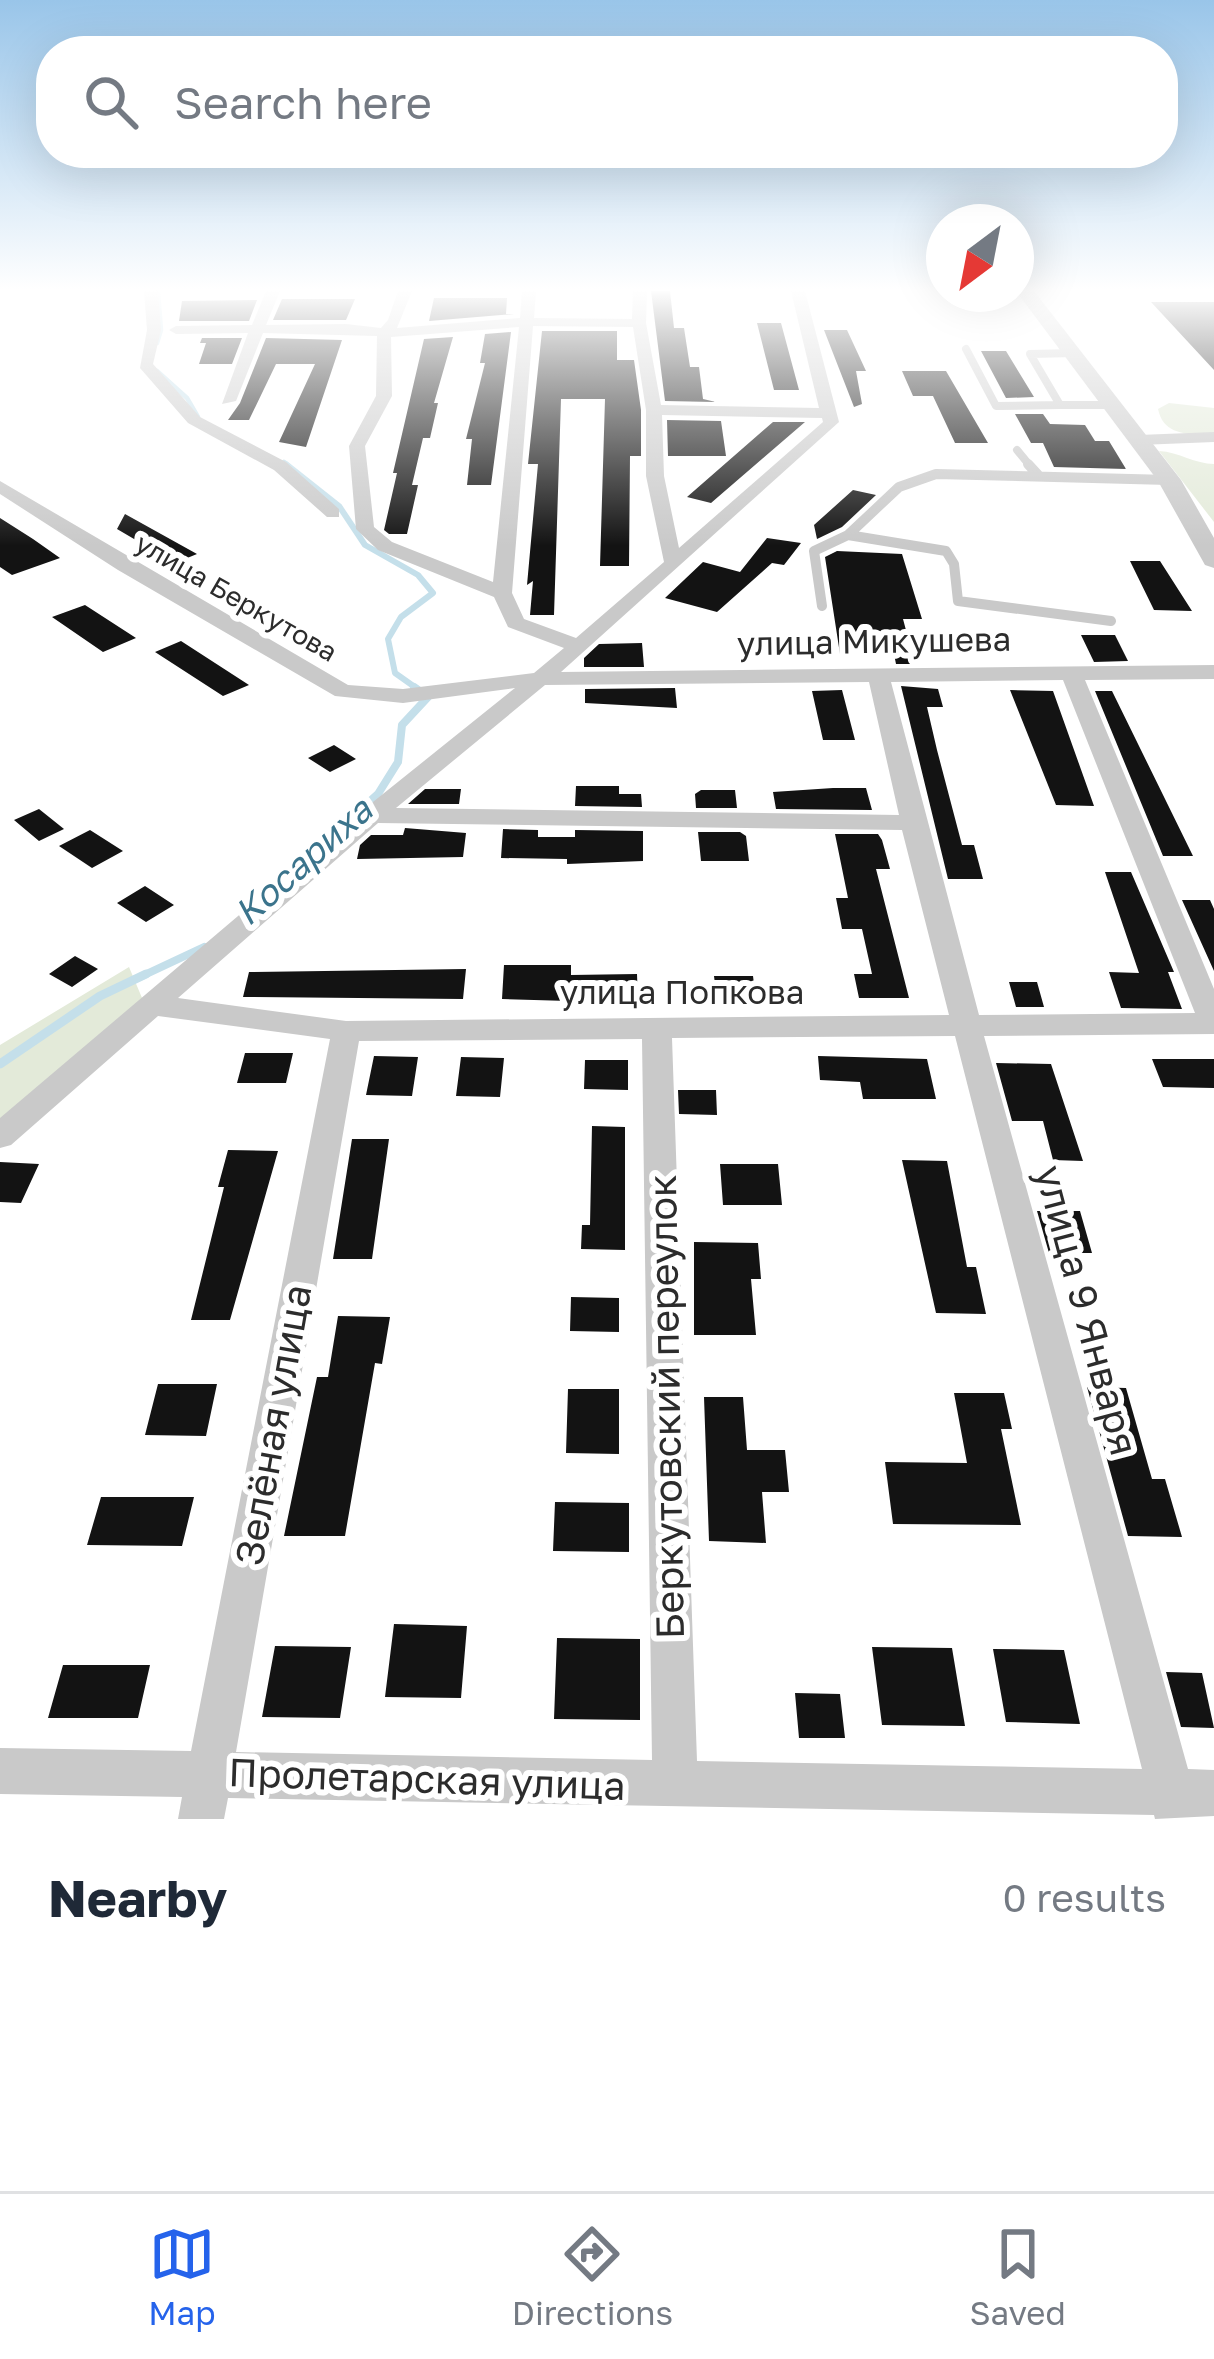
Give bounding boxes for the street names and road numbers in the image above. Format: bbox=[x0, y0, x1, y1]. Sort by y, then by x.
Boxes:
street label: улица Беркутова bbox=[130, 526, 343, 668]
street label: улица Микушева bbox=[736, 619, 1012, 662]
street label: улица Попкова bbox=[560, 972, 804, 1011]
street label: улица 9 Января bbox=[1026, 1160, 1149, 1460]
street label: Беркутовский переулок bbox=[638, 1174, 693, 1640]
street label: Зелёная улица bbox=[225, 1281, 320, 1569]
street label: Пролетарская улица bbox=[228, 1748, 626, 1809]

